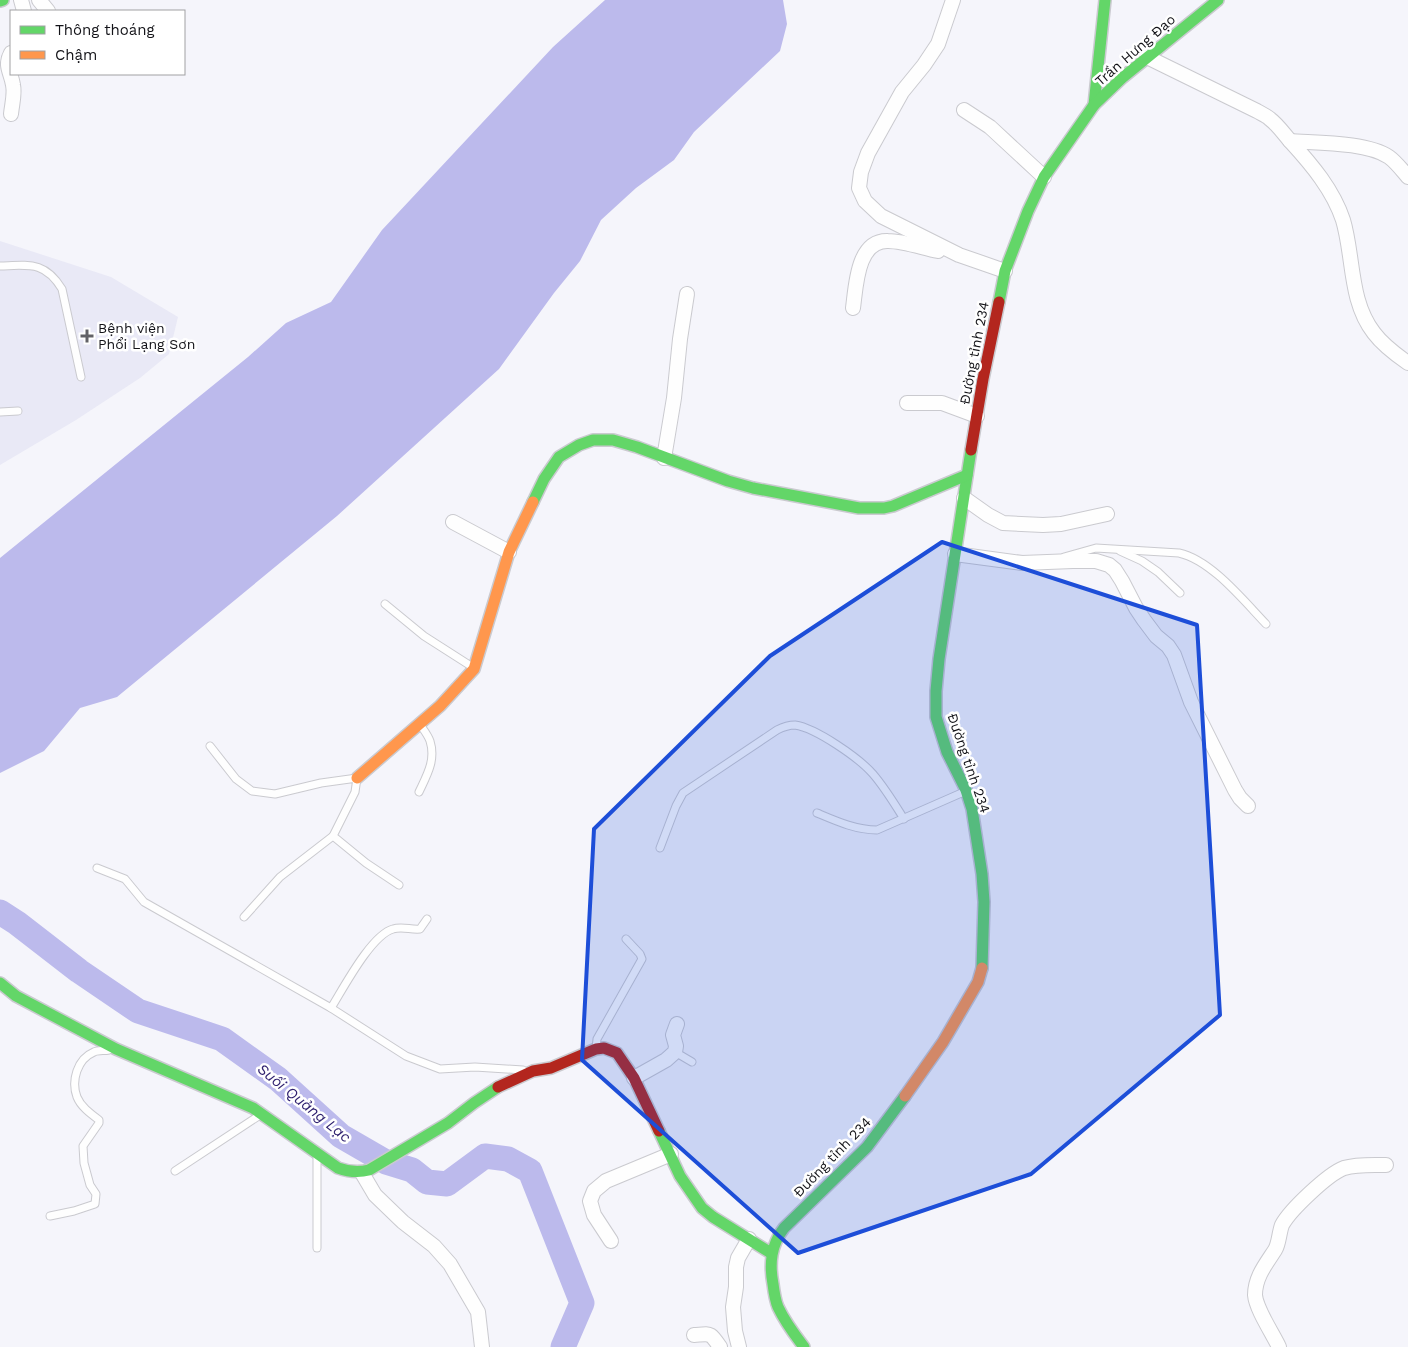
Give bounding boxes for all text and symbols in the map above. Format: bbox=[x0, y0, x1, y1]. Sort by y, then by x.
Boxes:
legend bbox=[10, 10, 185, 75]
street label: Trần Hưng Đạo bbox=[1092, 11, 1178, 89]
text: Thông thoáng bbox=[55, 21, 154, 39]
text: Chậm bbox=[55, 46, 97, 64]
street label: Đường tỉnh 234 bbox=[956, 300, 992, 406]
place label: Bệnh viện Phổi Lạng Sơn bbox=[98, 320, 195, 352]
marker: Bệnh viện Phổi Lạng Sơn bbox=[80, 329, 94, 343]
street label: Đường tỉnh 234 bbox=[944, 711, 994, 815]
water label: Suối Quảng Lạc bbox=[254, 1060, 354, 1146]
street label: Đường tỉnh 234 bbox=[790, 1114, 874, 1200]

